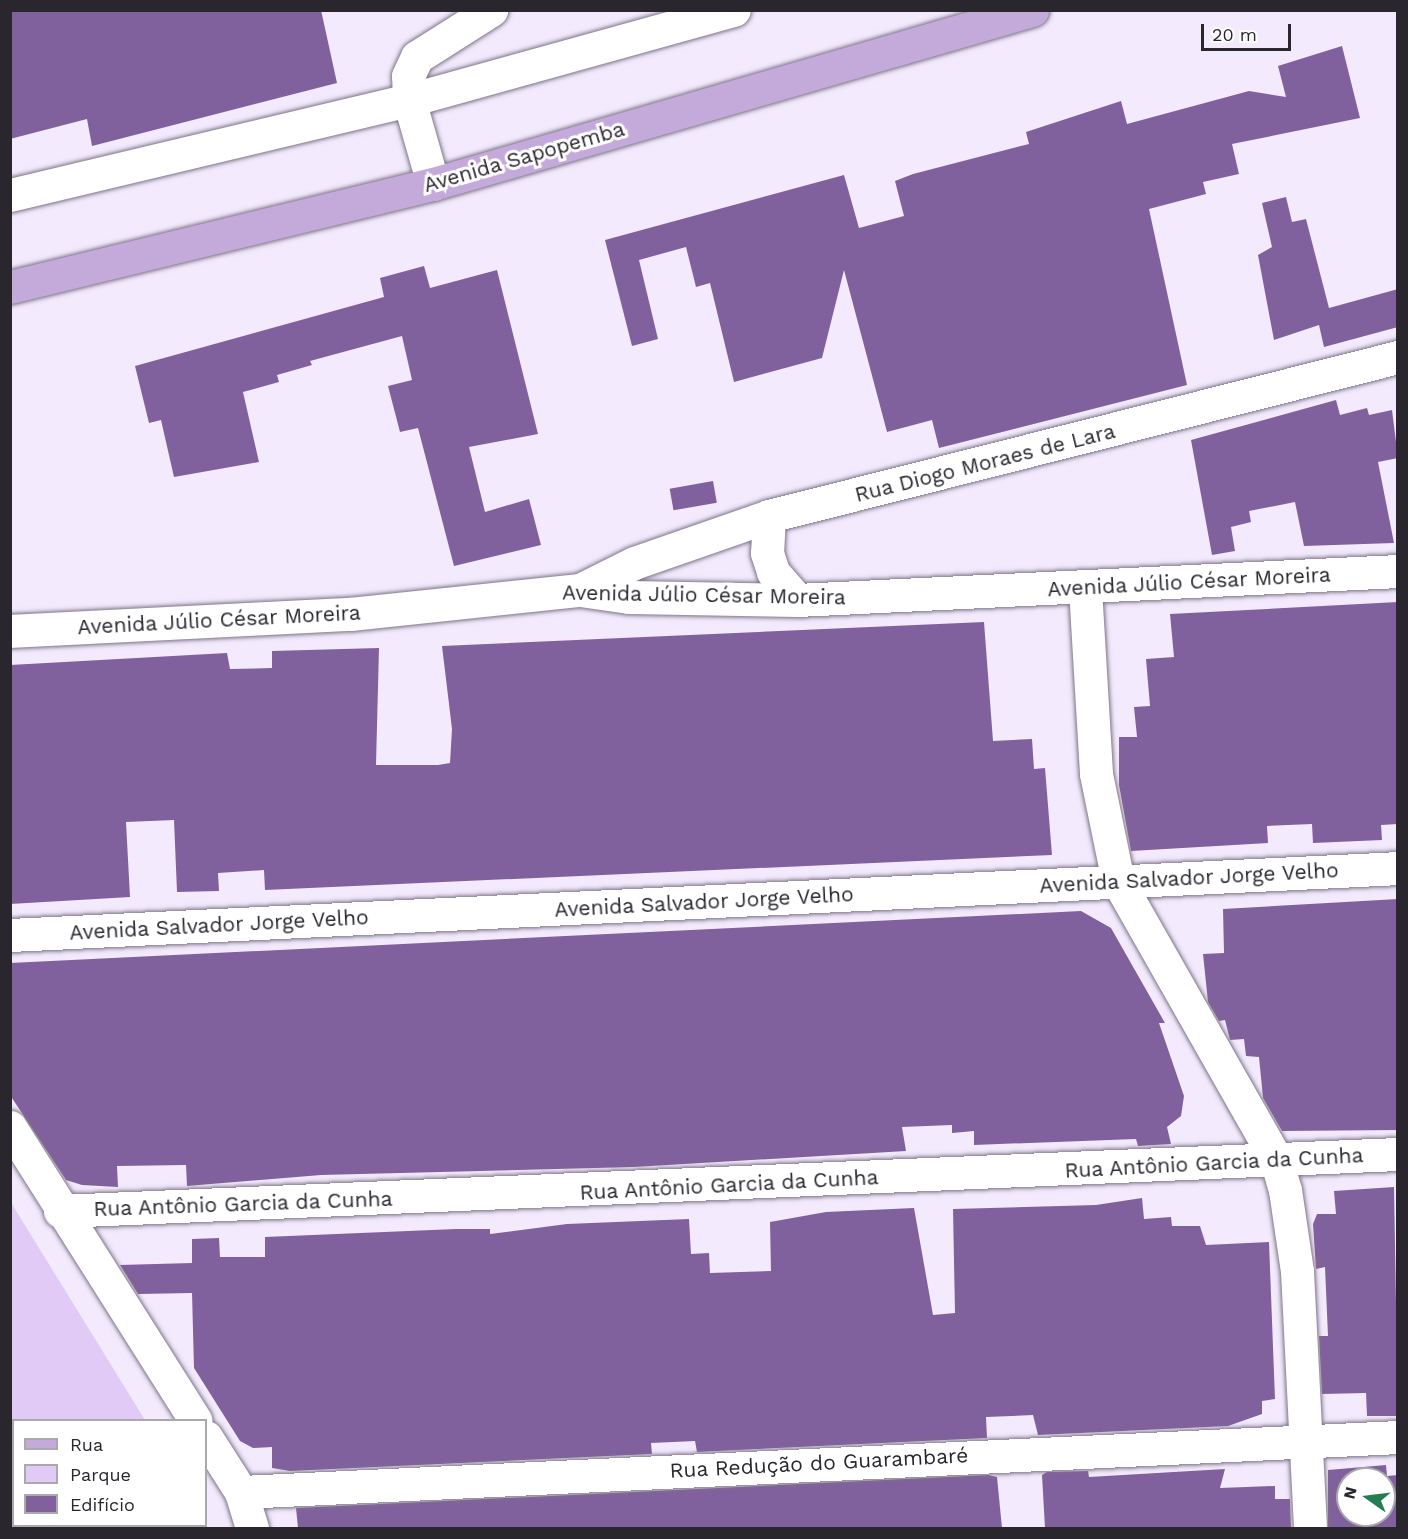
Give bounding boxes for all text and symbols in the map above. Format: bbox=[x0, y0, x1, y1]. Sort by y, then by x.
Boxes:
scale bar bbox=[1204, 12, 1294, 50]
text: 20 m bbox=[1212, 24, 1257, 45]
street label: Avenida Sapopemba bbox=[420, 116, 628, 198]
street label: Rua Diogo Moraes de Lara bbox=[852, 418, 1118, 508]
street label: Avenida Júlio César Moreira bbox=[1046, 562, 1332, 602]
street label: Avenida Júlio César Moreira bbox=[561, 580, 847, 610]
street label: Avenida Júlio César Moreira bbox=[76, 600, 362, 640]
street label: Avenida Salvador Jorge Velho bbox=[1038, 858, 1340, 898]
street label: Avenida Salvador Jorge Velho bbox=[553, 882, 855, 922]
street label: Avenida Salvador Jorge Velho bbox=[68, 905, 370, 945]
street label: Rua Antônio Garcia da Cunha bbox=[1063, 1143, 1365, 1183]
street label: Rua Antônio Garcia da Cunha bbox=[578, 1165, 880, 1205]
street label: Rua Antônio Garcia da Cunha bbox=[92, 1186, 394, 1222]
legend bbox=[12, 1419, 207, 1527]
text: Rua bbox=[70, 1434, 103, 1455]
street label: Rua Redução do Guarambaré bbox=[669, 1443, 969, 1483]
text: Parque bbox=[70, 1464, 131, 1485]
north arrow bbox=[1336, 1467, 1396, 1527]
text: N bbox=[1339, 1485, 1361, 1501]
text: Edifício bbox=[70, 1494, 135, 1515]

